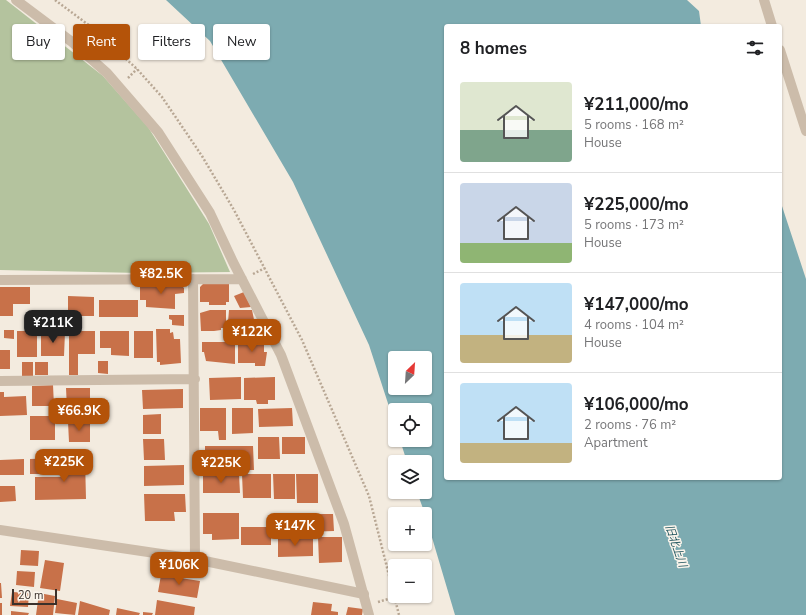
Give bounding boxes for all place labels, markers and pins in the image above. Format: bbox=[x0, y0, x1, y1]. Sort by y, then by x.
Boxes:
pin: ¥82.5K bbox=[128, 261, 194, 295]
pin: ¥211K bbox=[25, 310, 81, 344]
pin: ¥122K bbox=[224, 319, 280, 353]
pin: ¥66.9K bbox=[46, 398, 112, 432]
pin: ¥225K bbox=[36, 449, 92, 483]
pin: ¥225K bbox=[193, 450, 249, 484]
pin: ¥147K bbox=[267, 513, 323, 547]
pin: ¥106K bbox=[151, 552, 207, 586]

